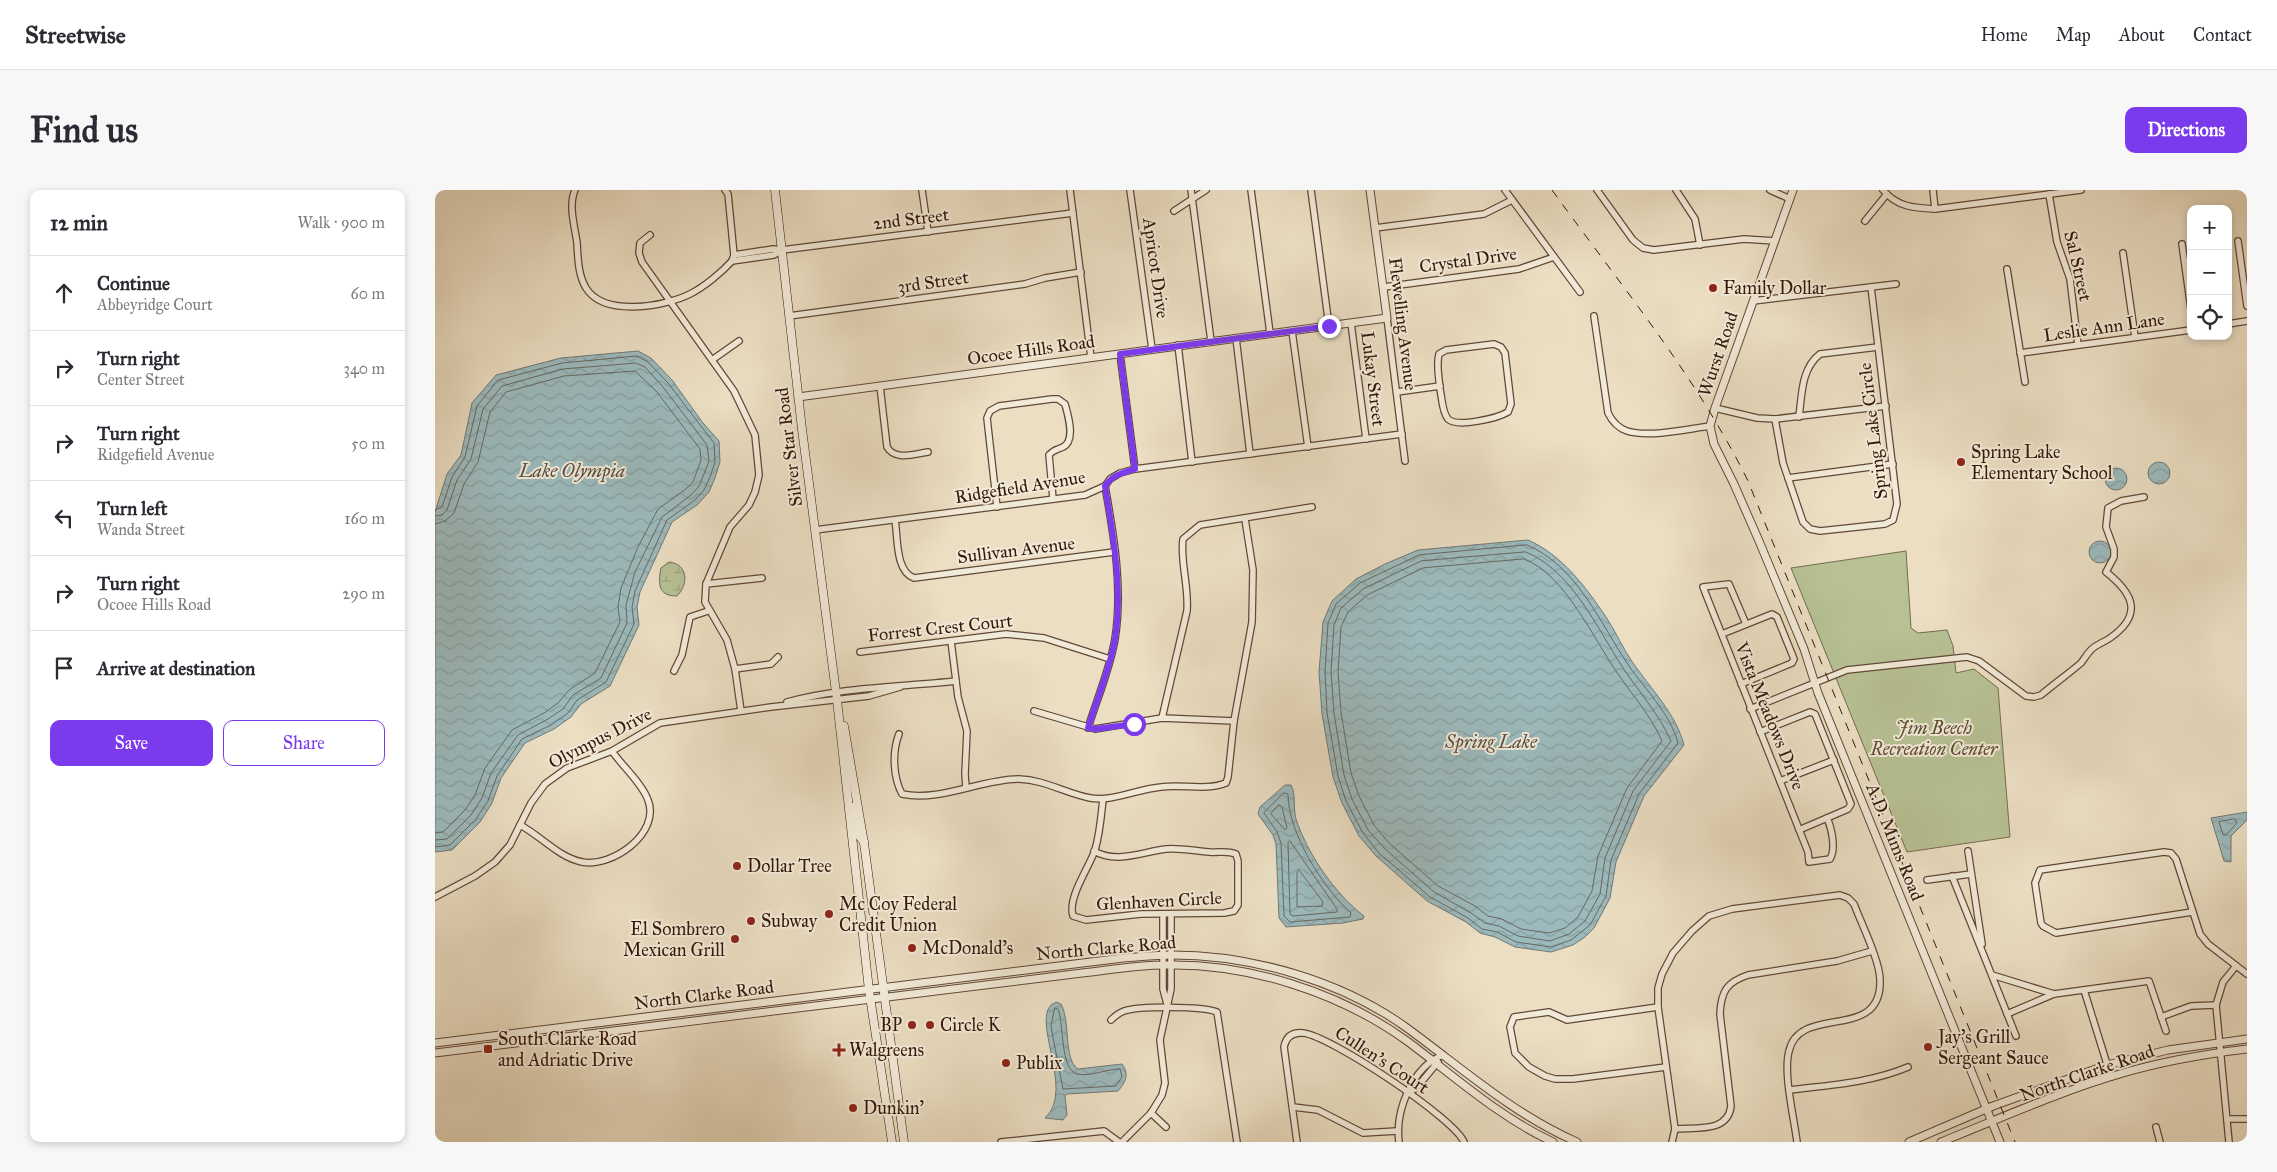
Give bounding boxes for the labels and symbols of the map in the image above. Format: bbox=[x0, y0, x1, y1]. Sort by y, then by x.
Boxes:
street label: 2nd Street bbox=[872, 203, 951, 235]
street label: Apricot Drive bbox=[1138, 215, 1174, 320]
street label: Sal Street bbox=[2059, 229, 2097, 304]
street label: Crystal Drive bbox=[1418, 242, 1518, 278]
street label: Flewelling Avenue bbox=[1383, 256, 1422, 392]
street label: 3rd Street bbox=[896, 266, 971, 298]
place label: Family Dollar bbox=[1723, 277, 1827, 299]
marker: Family Dollar bbox=[1707, 282, 1719, 294]
street label: Leslie Ann Lane bbox=[2042, 308, 2166, 346]
street label: Wurst Road bbox=[1693, 309, 1743, 399]
route end bbox=[1318, 315, 1341, 338]
street label: Ocoee Hills Road bbox=[966, 330, 1096, 370]
street label: Lukay Street bbox=[1356, 330, 1390, 428]
street label: Spring Lake Circle bbox=[1854, 361, 1893, 500]
street label: Silver Star Road bbox=[771, 386, 807, 508]
place label: Spring Lake Elementary School bbox=[1971, 441, 2113, 484]
marker: Spring Lake Elementary School bbox=[1955, 456, 1967, 468]
water label: Lake Olympia bbox=[518, 459, 625, 483]
street label: Ridgefield Avenue bbox=[953, 466, 1087, 509]
street label: Sullivan Avenue bbox=[956, 532, 1076, 568]
street label: Forrest Crest Court bbox=[866, 609, 1014, 647]
street label: Vista Meadows Drive bbox=[1730, 638, 1810, 793]
street label: Olympus Drive bbox=[545, 703, 655, 773]
route start bbox=[1123, 713, 1146, 736]
park label: Jim Beech Recreation Center bbox=[1870, 717, 1999, 760]
water label: Spring Lake bbox=[1444, 730, 1538, 754]
street label: A.D. Mims Road bbox=[1861, 779, 1929, 904]
place label: Dollar Tree bbox=[747, 855, 832, 877]
marker: Dollar Tree bbox=[731, 860, 743, 872]
street label: Glenhaven Circle bbox=[1096, 887, 1222, 915]
place label: Mc Coy Federal Credit Union bbox=[839, 893, 957, 936]
marker: Mc Coy Federal Credit Union bbox=[823, 908, 835, 920]
place label: Subway bbox=[761, 910, 818, 932]
marker: Subway bbox=[745, 915, 757, 927]
place label: El Sombrero Mexican Grill bbox=[623, 918, 725, 961]
street label: North Clarke Road bbox=[1035, 931, 1177, 965]
marker: El Sombrero Mexican Grill bbox=[729, 933, 741, 945]
place label: McDonald's bbox=[922, 937, 1013, 959]
marker: McDonald's bbox=[906, 942, 918, 954]
street label: North Clarke Road bbox=[633, 976, 775, 1014]
place label: BP bbox=[880, 1014, 902, 1036]
place label: Circle K bbox=[940, 1014, 1002, 1036]
marker: BP bbox=[906, 1019, 918, 1031]
marker: Circle K bbox=[924, 1019, 936, 1031]
street label: Cullen's Court bbox=[1331, 1021, 1434, 1099]
place label: Jay's Grill Sergeant Sauce bbox=[1936, 1026, 2049, 1070]
place label: South Clarke Road and Adriatic Drive bbox=[498, 1028, 637, 1071]
place label: Walgreens bbox=[849, 1039, 924, 1062]
street label: North Clarke Road bbox=[2017, 1040, 2157, 1106]
marker: Jay's Grill Sergeant Sauce bbox=[1922, 1041, 1934, 1053]
marker: South Clarke Road and Adriatic Drive bbox=[482, 1043, 494, 1055]
marker: Walgreens bbox=[833, 1044, 845, 1056]
place label: Publix bbox=[1016, 1052, 1062, 1074]
marker: Publix bbox=[1000, 1057, 1012, 1069]
place label: Dunkin' bbox=[863, 1097, 924, 1119]
marker: Dunkin' bbox=[847, 1102, 859, 1114]

